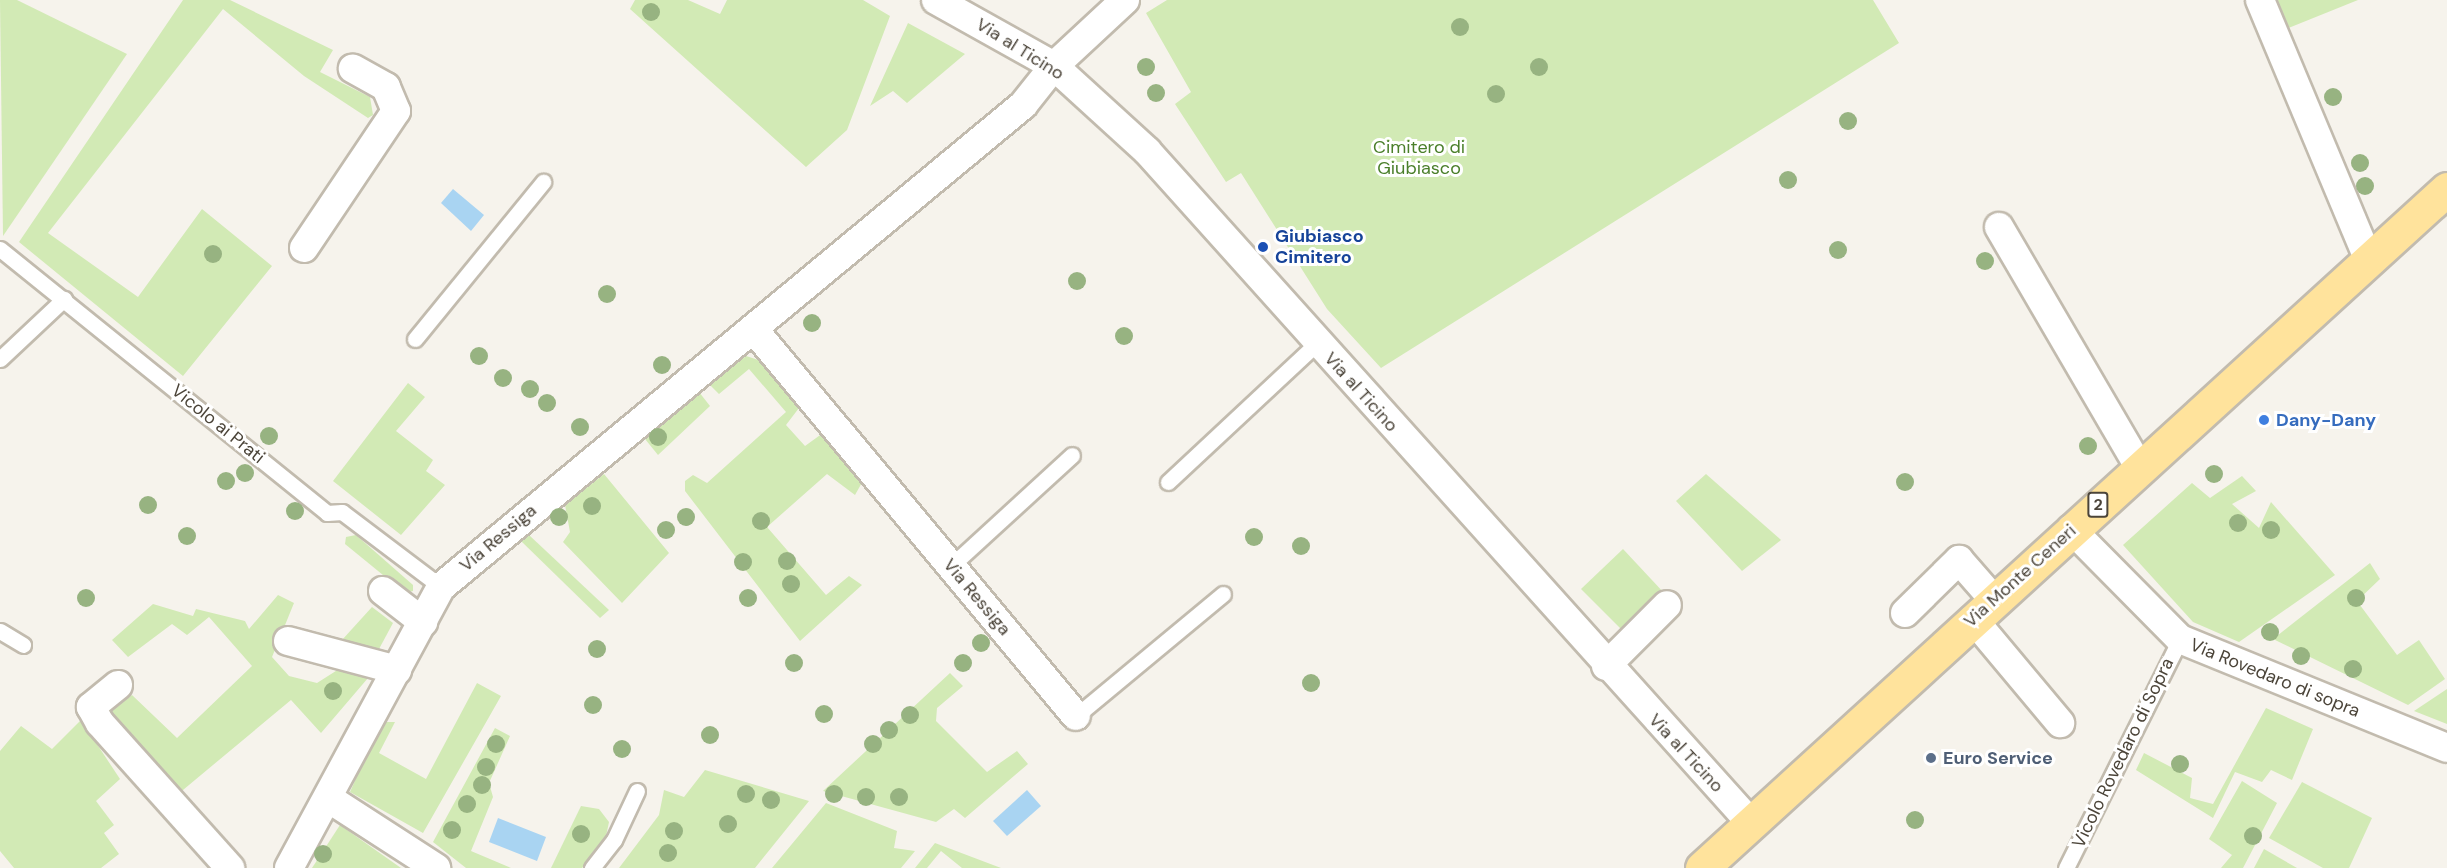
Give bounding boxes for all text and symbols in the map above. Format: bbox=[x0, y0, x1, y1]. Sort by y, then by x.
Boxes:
street label: Via al Ticino bbox=[972, 13, 1068, 85]
park label: Cimitero di Giubiasco bbox=[1373, 137, 1465, 180]
place label: Giubiasco Cimitero bbox=[1275, 226, 1364, 268]
marker: Giubiasco Cimitero bbox=[1256, 240, 1270, 254]
street label: Via al Ticino bbox=[1320, 348, 1402, 436]
street label: Vicolo ai Prati bbox=[167, 380, 269, 468]
place label: Dany-Dany bbox=[2276, 409, 2376, 431]
marker: Dany-Dany bbox=[2257, 413, 2271, 427]
road number: 2 bbox=[2086, 492, 2110, 518]
street label: Via Ressiga bbox=[455, 500, 541, 576]
street label: Via Monte Ceneri bbox=[1959, 520, 2081, 632]
street label: Via Ressiga bbox=[939, 554, 1015, 640]
street label: Via Rovedaro di sopra bbox=[2187, 634, 2363, 722]
street label: Vicolo Rovedaro di Sopra bbox=[2068, 655, 2178, 851]
street label: Via al Ticino bbox=[1644, 709, 1728, 797]
place label: Euro Service bbox=[1943, 747, 2053, 769]
marker: Euro Service bbox=[1924, 751, 1938, 765]

